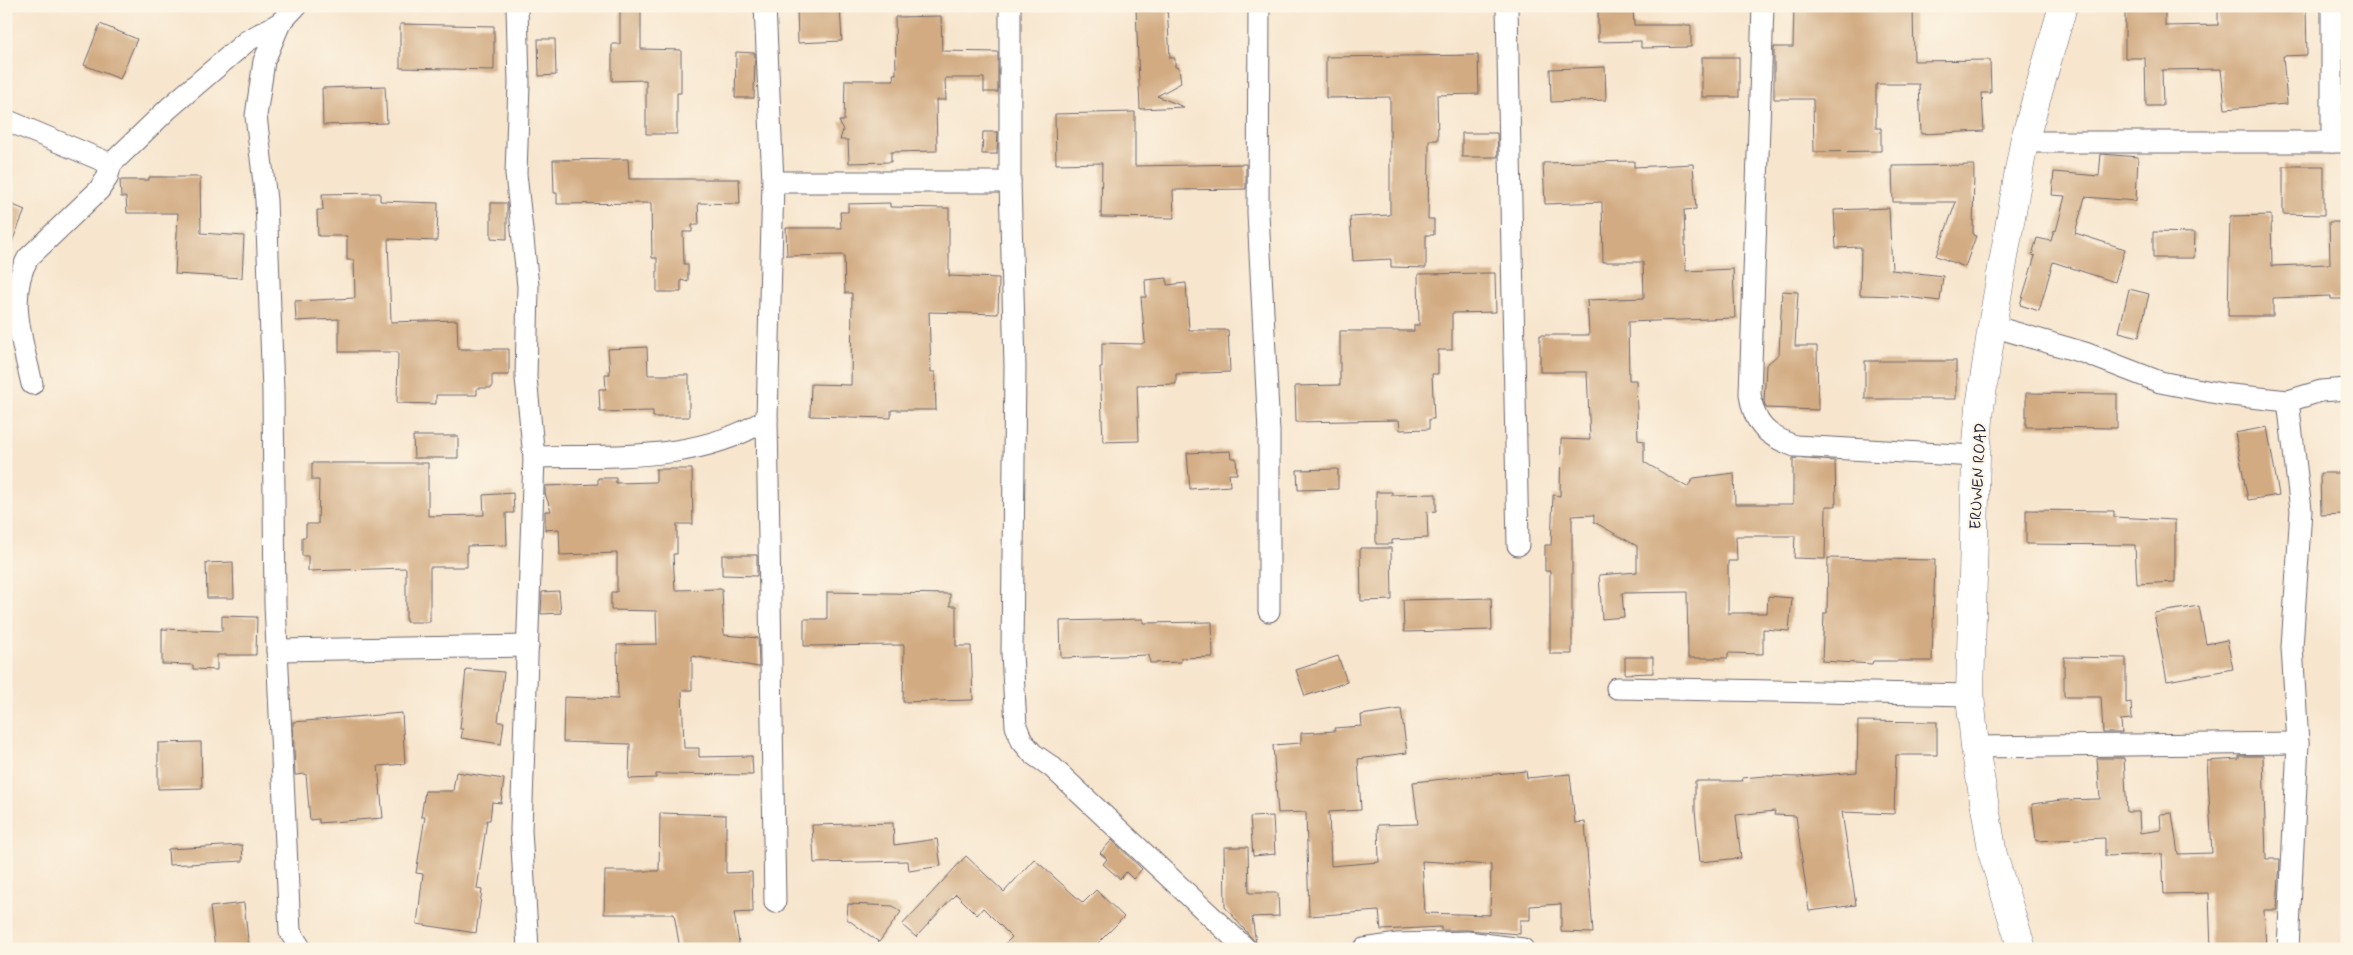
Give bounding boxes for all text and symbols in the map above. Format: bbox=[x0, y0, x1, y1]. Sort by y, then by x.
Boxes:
street label: ERUWEN ROAD bbox=[1965, 422, 1992, 530]

